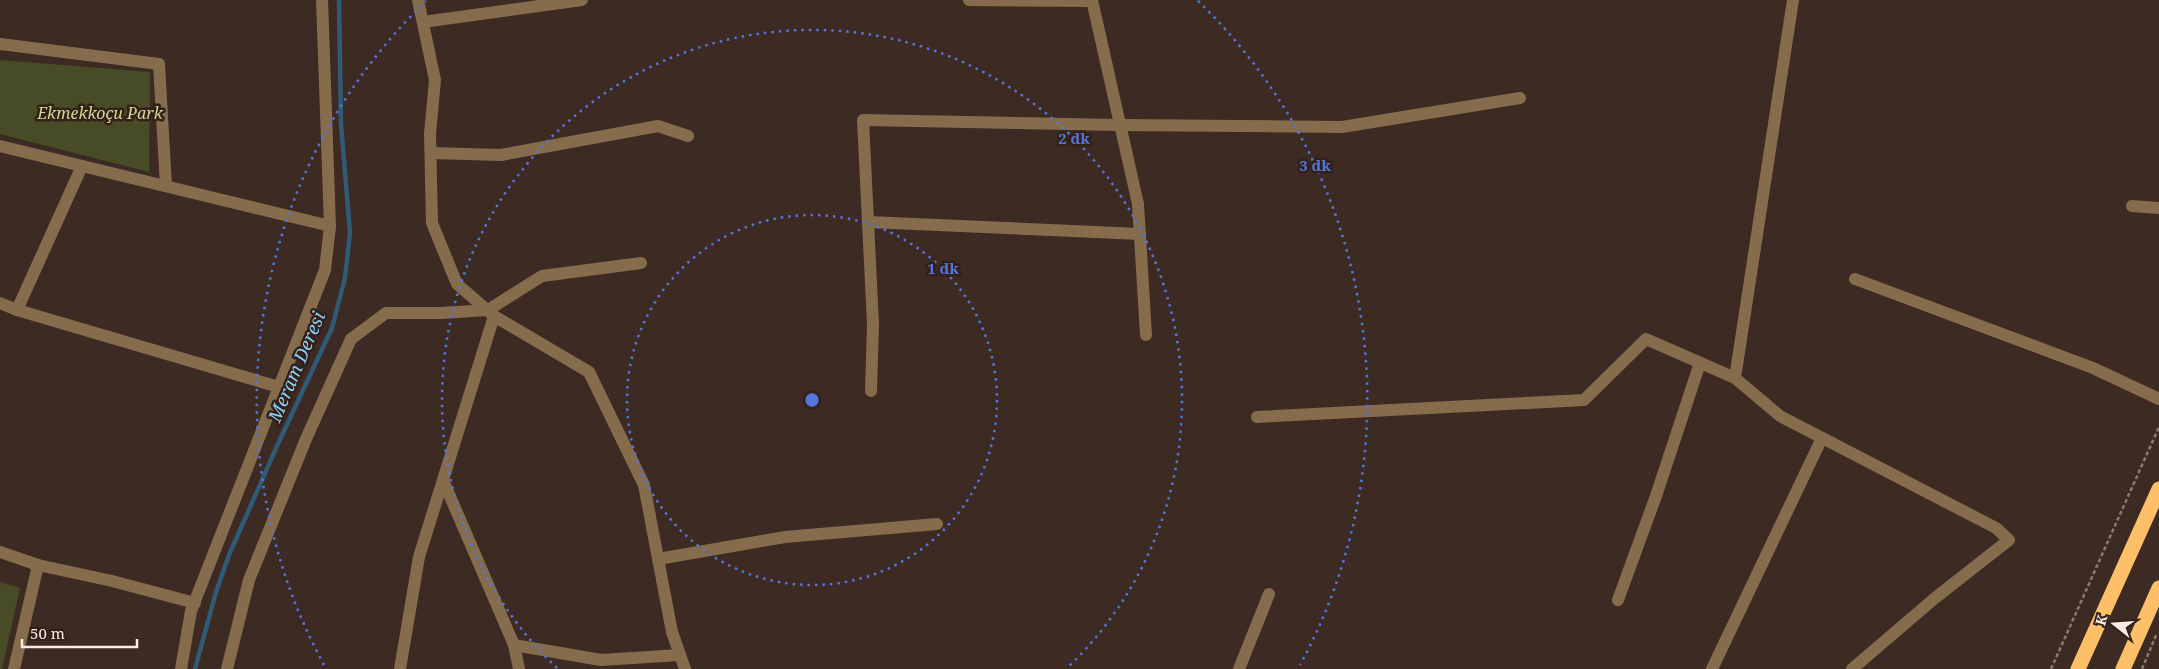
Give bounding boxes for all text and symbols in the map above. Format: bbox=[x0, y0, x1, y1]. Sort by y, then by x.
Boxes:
park label: Ekmekkoçu Park bbox=[36, 102, 164, 124]
text: 2 dk bbox=[1058, 128, 1090, 148]
text: 3 dk bbox=[1299, 155, 1331, 175]
text: 1 dk bbox=[927, 258, 959, 278]
water label: Meram Deresi bbox=[262, 307, 330, 426]
centre of rings bbox=[803, 391, 821, 409]
north arrow bbox=[2089, 599, 2139, 649]
text: K bbox=[2091, 612, 2112, 628]
scale bar bbox=[22, 616, 138, 648]
text: 50 m bbox=[30, 623, 65, 643]

